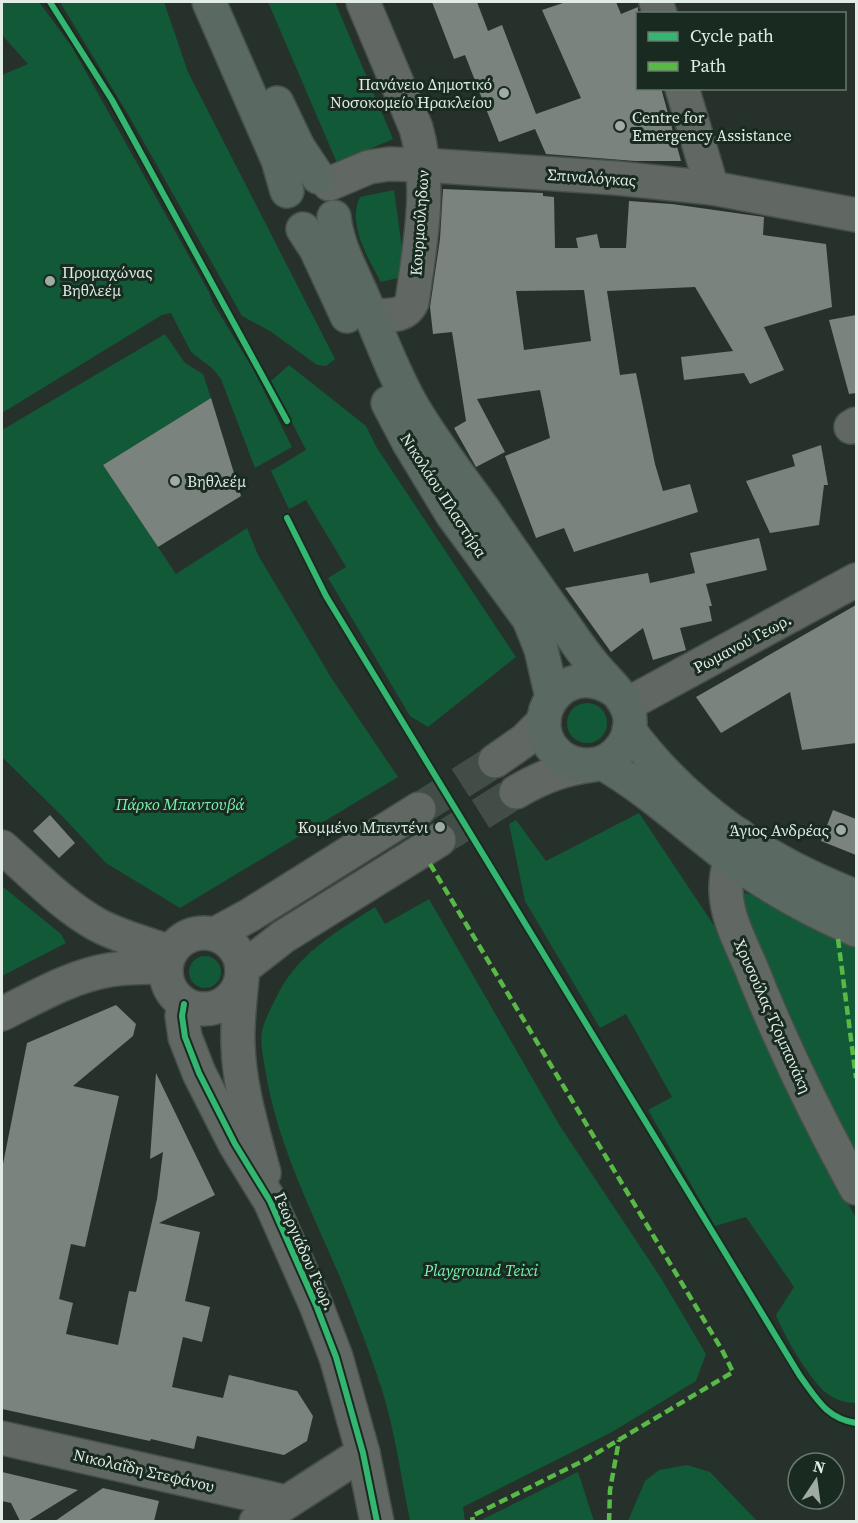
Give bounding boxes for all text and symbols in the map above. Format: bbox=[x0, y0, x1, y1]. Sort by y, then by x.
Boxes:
legend bbox=[636, 12, 846, 90]
text: Cycle path bbox=[690, 23, 774, 48]
text: Path bbox=[690, 53, 727, 78]
place label: Πανάνειο Δημοτικό Νοσοκομείο Ηρακλείου bbox=[330, 73, 492, 113]
marker: Πανάνειο Δημοτικό Νοσοκομείο Ηρακλείου bbox=[497, 86, 511, 100]
place label: Centre for Emergency Assistance bbox=[632, 106, 792, 146]
marker: Centre for Emergency Assistance bbox=[613, 119, 627, 133]
street label: Σπιναλόγκας bbox=[547, 163, 637, 191]
street label: Κουρμούληδων bbox=[404, 169, 434, 277]
place label: Προμαχώνας Βηθλεέμ bbox=[62, 261, 152, 301]
marker: Προμαχώνας Βηθλεέμ bbox=[43, 274, 57, 288]
street label: Νικολάου Πλαστήρα bbox=[396, 429, 492, 561]
place label: Βηθλεέμ bbox=[187, 470, 246, 492]
marker: Βηθλεέμ bbox=[168, 474, 182, 488]
street label: Ρωμανού Γεωρ. bbox=[689, 608, 795, 678]
park label: Πάρκο Μπαντουβά bbox=[115, 793, 244, 815]
place label: Κομμένο Μπεντένι bbox=[298, 816, 428, 838]
place label: Άγιος Ανδρέας bbox=[730, 819, 829, 841]
marker: Κομμένο Μπεντένι bbox=[433, 820, 447, 834]
marker: Άγιος Ανδρέας bbox=[834, 823, 848, 837]
street label: Χρυσούλας Τζομπανάκη bbox=[729, 935, 817, 1097]
street label: Γεωργιάδου Γεωρ. bbox=[269, 1189, 341, 1313]
park label: Playground Teixi bbox=[423, 1259, 538, 1281]
street label: Νικολαΐδη Στεφάνου bbox=[71, 1443, 217, 1497]
north arrow bbox=[786, 1451, 846, 1511]
text: N bbox=[811, 1454, 828, 1478]

